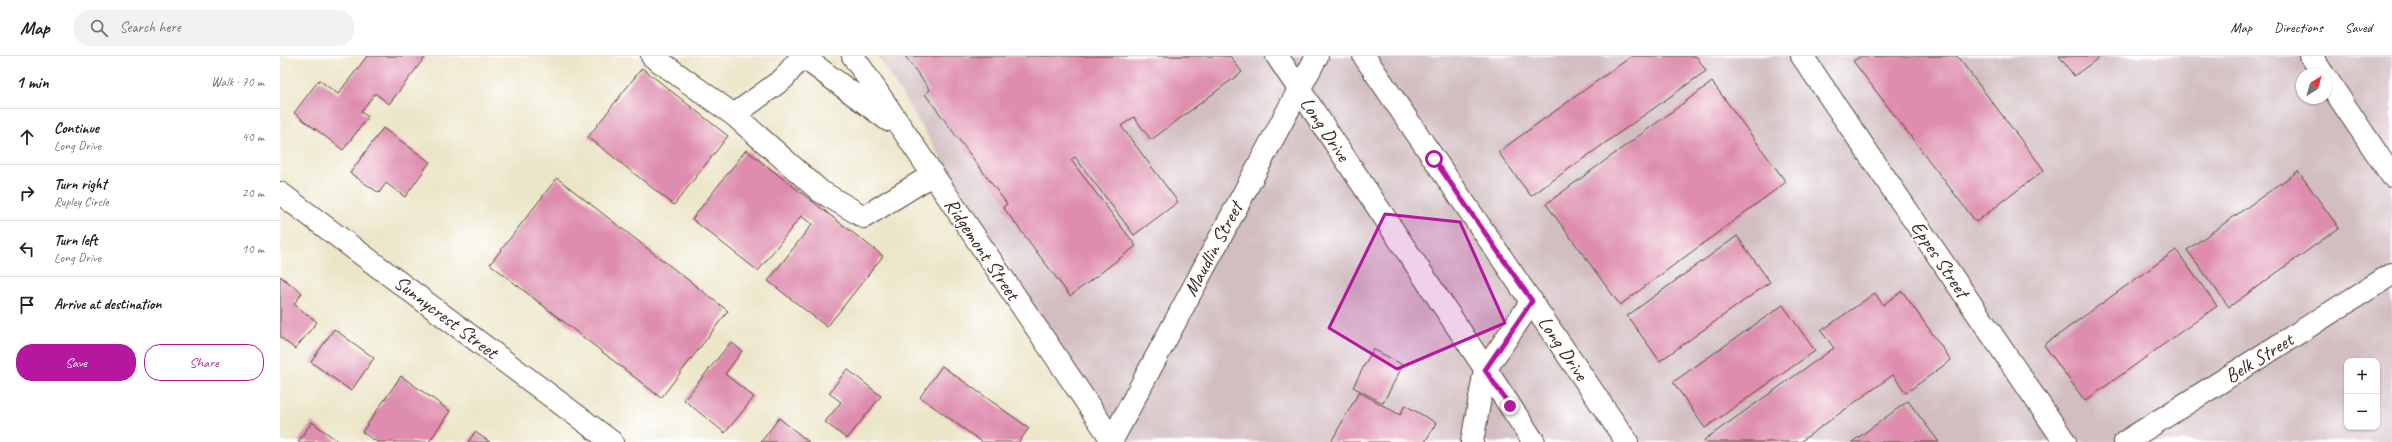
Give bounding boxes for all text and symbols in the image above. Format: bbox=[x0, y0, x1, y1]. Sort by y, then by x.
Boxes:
search box bbox=[74, 10, 354, 46]
text: Map bbox=[20, 16, 50, 40]
icon: search bbox=[88, 17, 110, 39]
text: Search here bbox=[120, 18, 181, 37]
text: Map bbox=[2231, 19, 2252, 36]
text: Directions bbox=[2274, 19, 2323, 36]
text: Saved bbox=[2345, 19, 2372, 36]
north arrow bbox=[2296, 68, 2332, 104]
text: 1 min bbox=[16, 72, 49, 93]
text: Walk · 70 m bbox=[211, 74, 264, 90]
street label: Long Drive bbox=[1294, 92, 1356, 167]
text: Continue bbox=[54, 119, 99, 138]
icon: ahead bbox=[16, 126, 38, 148]
text: 40 m bbox=[242, 129, 264, 145]
text: Long Drive bbox=[54, 138, 101, 154]
route start bbox=[1425, 150, 1443, 168]
text: Turn right bbox=[54, 175, 107, 194]
icon: right bbox=[16, 182, 38, 204]
text: 20 m bbox=[242, 185, 264, 201]
street label: Ridgemont Street bbox=[939, 193, 1027, 307]
text: Rupley Circle bbox=[54, 194, 109, 210]
street label: Maudlin Street bbox=[1178, 195, 1250, 300]
street label: Eppes Street bbox=[1905, 216, 1977, 305]
text: Turn left bbox=[54, 231, 97, 250]
icon: left bbox=[16, 238, 38, 260]
text: 10 m bbox=[242, 241, 264, 257]
text: Long Drive bbox=[54, 250, 101, 266]
street label: Sunnycrest Street bbox=[389, 270, 505, 366]
icon: arrive bbox=[16, 294, 38, 316]
text: Arrive at destination bbox=[54, 295, 161, 314]
street label: Long Drive bbox=[1532, 311, 1594, 386]
street label: Belk Street bbox=[2220, 326, 2300, 389]
button: Save bbox=[16, 344, 136, 381]
button: Share bbox=[144, 344, 264, 381]
map controls bbox=[2344, 358, 2380, 430]
button: + bbox=[2344, 358, 2380, 394]
button: − bbox=[2344, 394, 2380, 430]
route end bbox=[1501, 397, 1519, 415]

